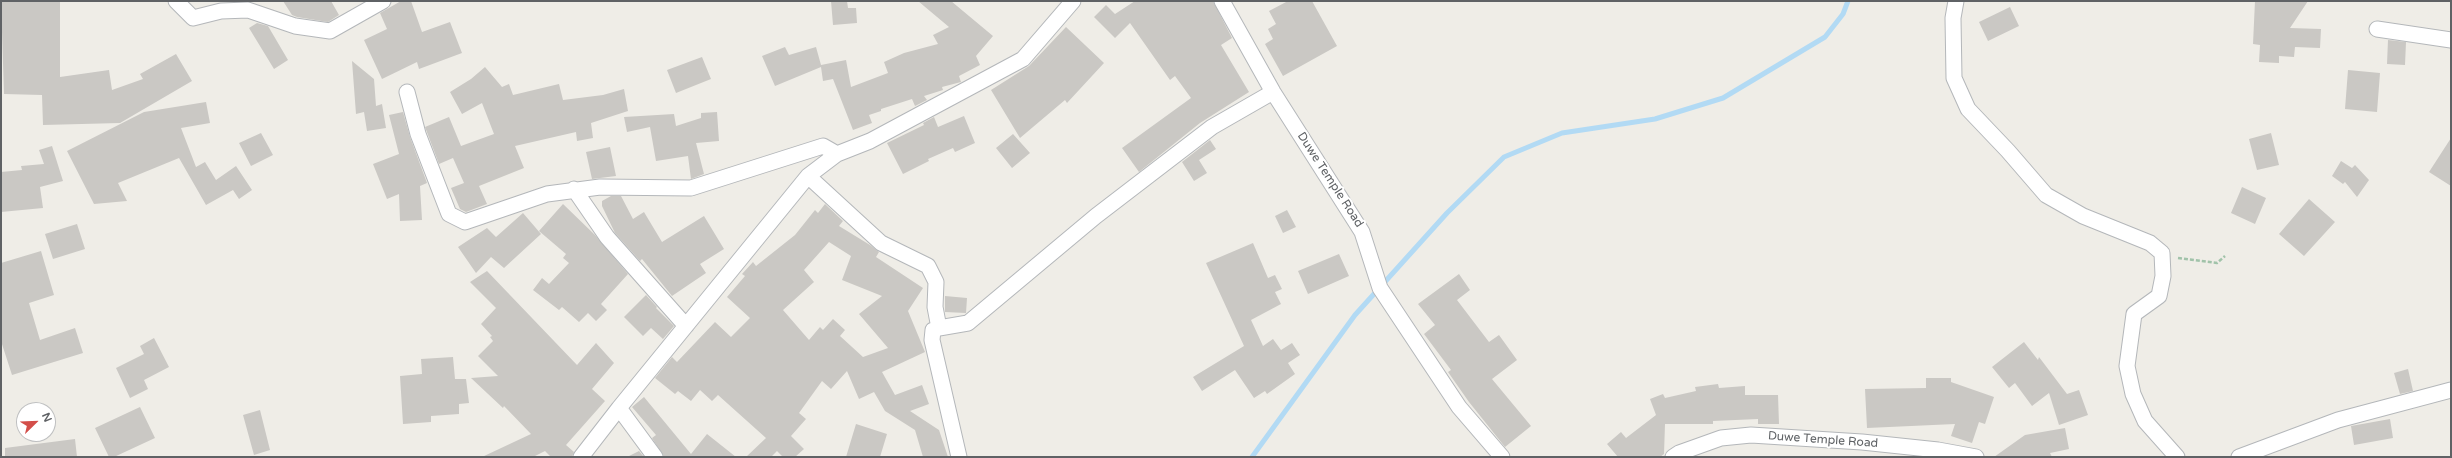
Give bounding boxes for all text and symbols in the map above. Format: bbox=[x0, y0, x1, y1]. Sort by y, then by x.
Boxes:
street label: Duwe Temple Road bbox=[1294, 130, 1366, 230]
north arrow bbox=[16, 402, 56, 442]
text: N bbox=[39, 411, 54, 424]
street label: Duwe Temple Road bbox=[1767, 429, 1879, 451]

